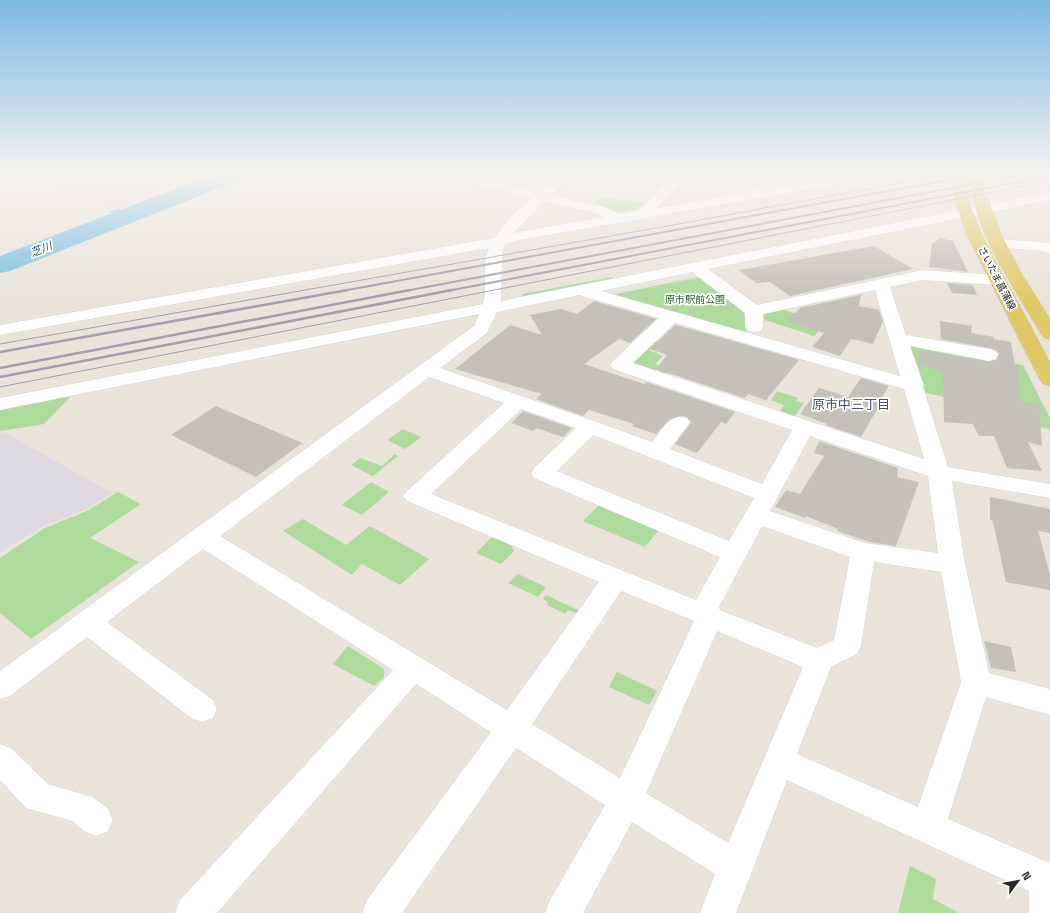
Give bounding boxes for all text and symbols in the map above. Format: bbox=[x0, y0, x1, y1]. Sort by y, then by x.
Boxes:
water label: 芝川 bbox=[28, 238, 55, 259]
street label: さいたま菖蒲線 bbox=[975, 244, 1019, 312]
park label: 原市駅前公園 bbox=[665, 293, 725, 306]
district label: 原市中三丁目 bbox=[812, 396, 890, 413]
north arrow bbox=[998, 861, 1038, 901]
text: N bbox=[1019, 869, 1034, 883]

